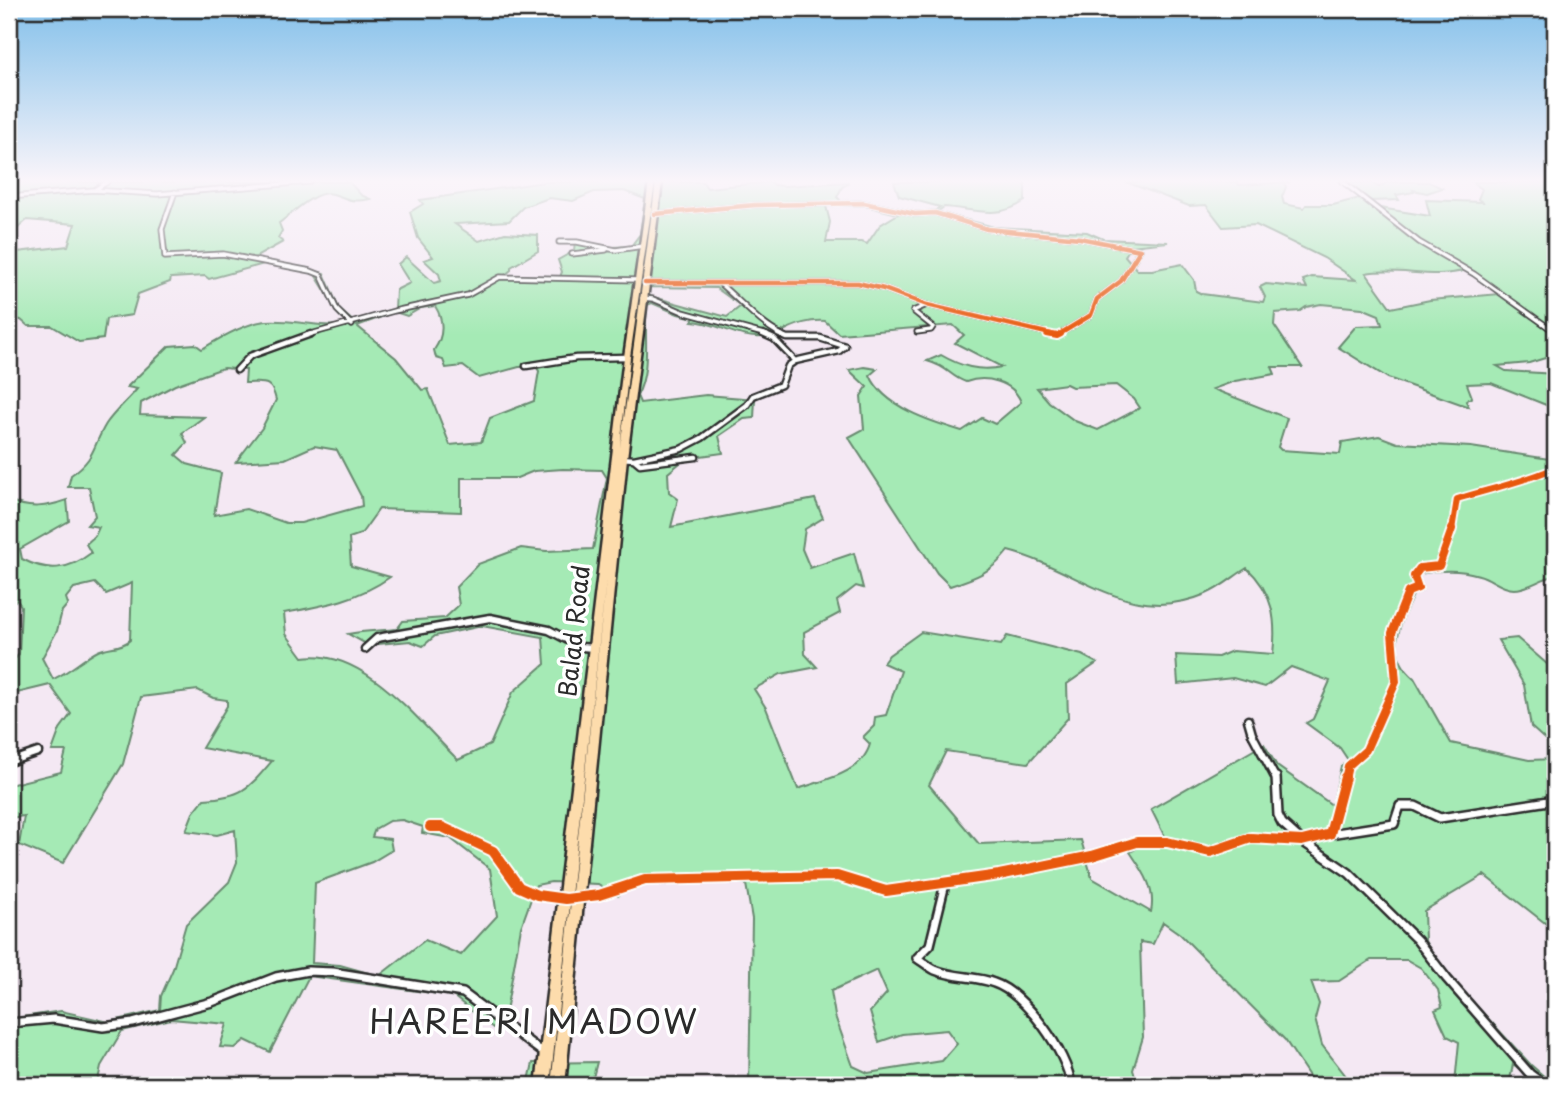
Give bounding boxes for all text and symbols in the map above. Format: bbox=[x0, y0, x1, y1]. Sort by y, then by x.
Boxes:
street label: Balad Road bbox=[548, 563, 598, 698]
district label: HAREERI MADOW bbox=[369, 995, 699, 1045]

